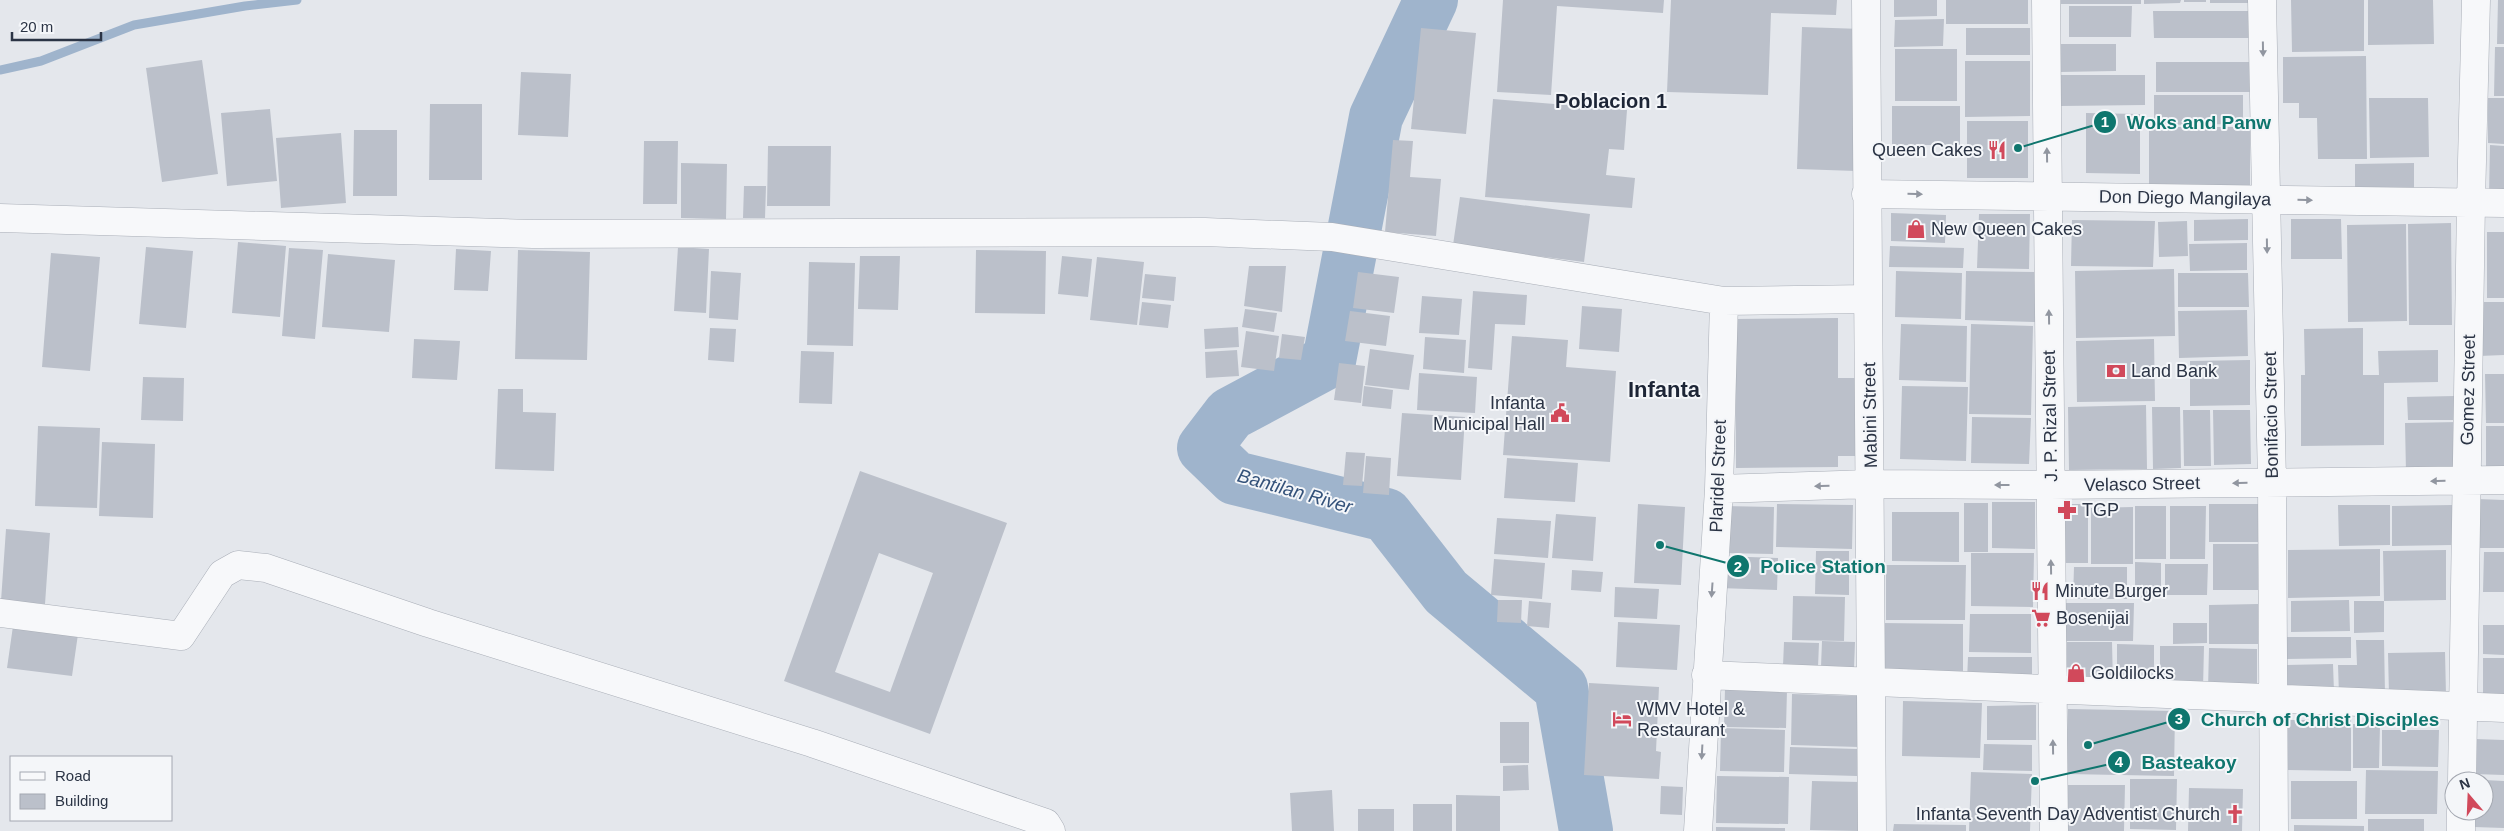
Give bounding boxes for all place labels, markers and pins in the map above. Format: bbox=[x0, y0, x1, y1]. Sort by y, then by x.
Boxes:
callout: Woks and Panw bbox=[2092, 105, 2281, 139]
restaurant icon: Queen Cakes bbox=[1986, 139, 2008, 161]
place label: Queen Cakes bbox=[1872, 140, 1982, 160]
shop icon: New Queen Cakes bbox=[1905, 218, 1927, 240]
place label: New Queen Cakes bbox=[1931, 219, 2082, 239]
bank icon: Land Bank bbox=[2105, 360, 2127, 382]
place label: Land Bank bbox=[2131, 361, 2218, 381]
place label: Infanta Municipal Hall bbox=[1433, 393, 1546, 434]
public building icon: Infanta Municipal Hall bbox=[1549, 402, 1571, 424]
pharmacy icon: TGP bbox=[2056, 499, 2078, 521]
place label: TGP bbox=[2082, 500, 2119, 520]
callout: Police Station bbox=[1725, 549, 1896, 583]
restaurant icon: Minute Burger bbox=[2029, 580, 2051, 602]
place label: Minute Burger bbox=[2055, 581, 2168, 601]
supermarket icon: Bosenijai bbox=[2030, 607, 2052, 629]
place label: Bosenijai bbox=[2056, 608, 2129, 628]
shop icon: Goldilocks bbox=[2065, 662, 2087, 684]
place label: Goldilocks bbox=[2091, 663, 2174, 683]
place label: WMV Hotel & Restaurant bbox=[1637, 699, 1745, 740]
callout: Church of Christ Disciples bbox=[2166, 702, 2450, 736]
hotel icon: WMV Hotel & Restaurant bbox=[1611, 708, 1633, 730]
callout: Basteakoy bbox=[2107, 745, 2247, 779]
church icon: Infanta Seventh Day Adventist Church bbox=[2224, 803, 2246, 825]
place label: Infanta Seventh Day Adventist Church bbox=[1916, 804, 2220, 824]

